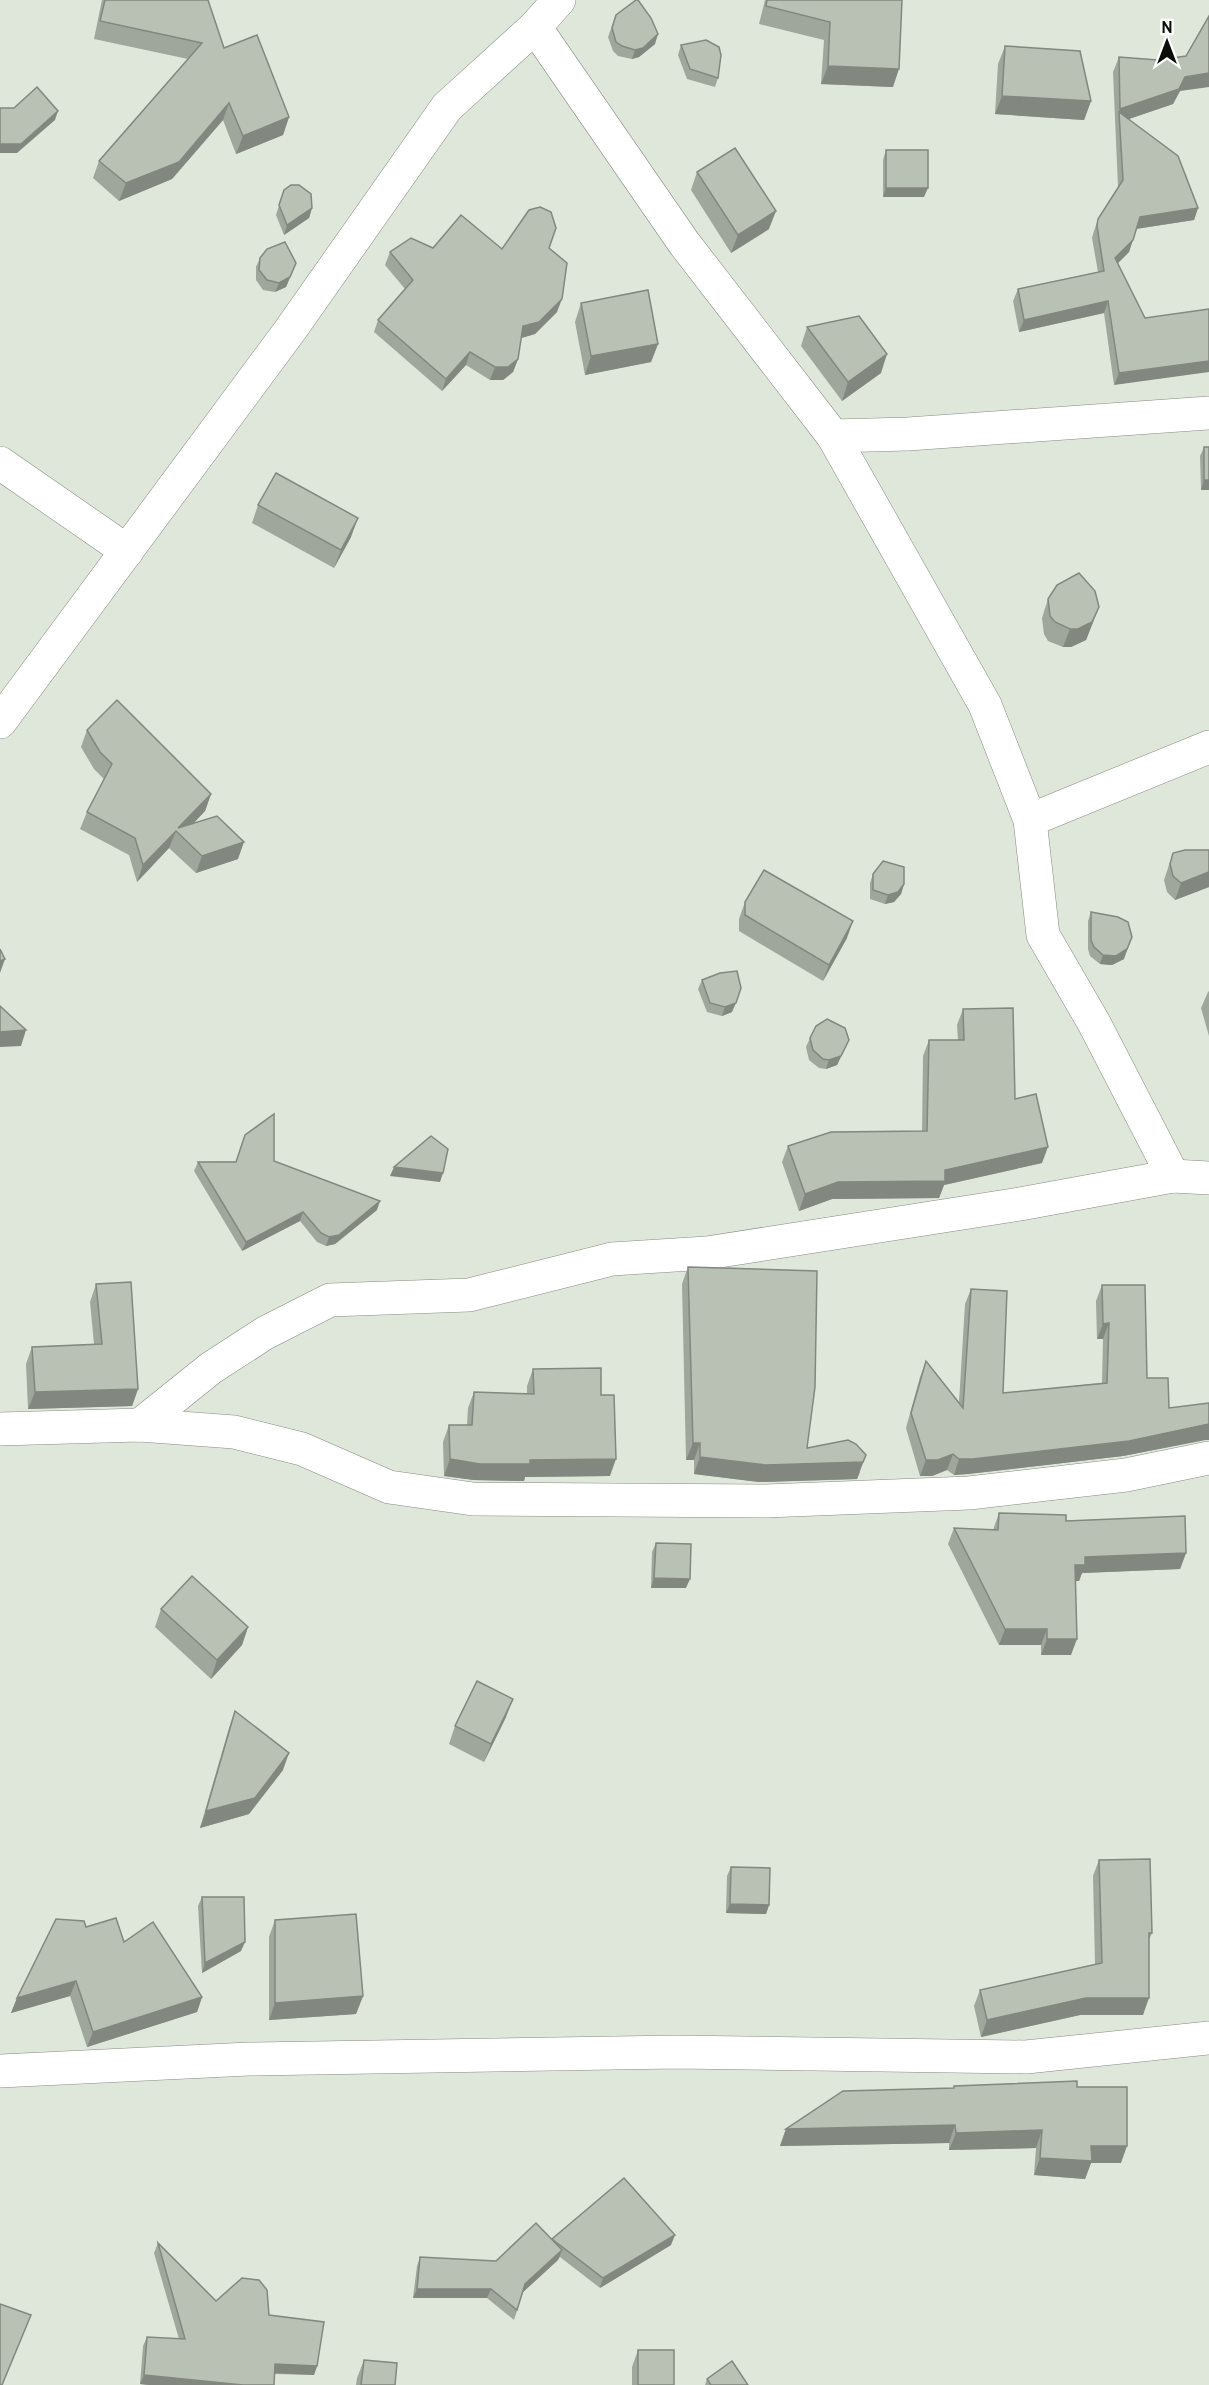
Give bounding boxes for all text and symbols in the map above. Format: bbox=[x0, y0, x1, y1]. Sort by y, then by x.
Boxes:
north arrow bbox=[1137, 12, 1197, 72]
text: N bbox=[1161, 19, 1173, 39]

